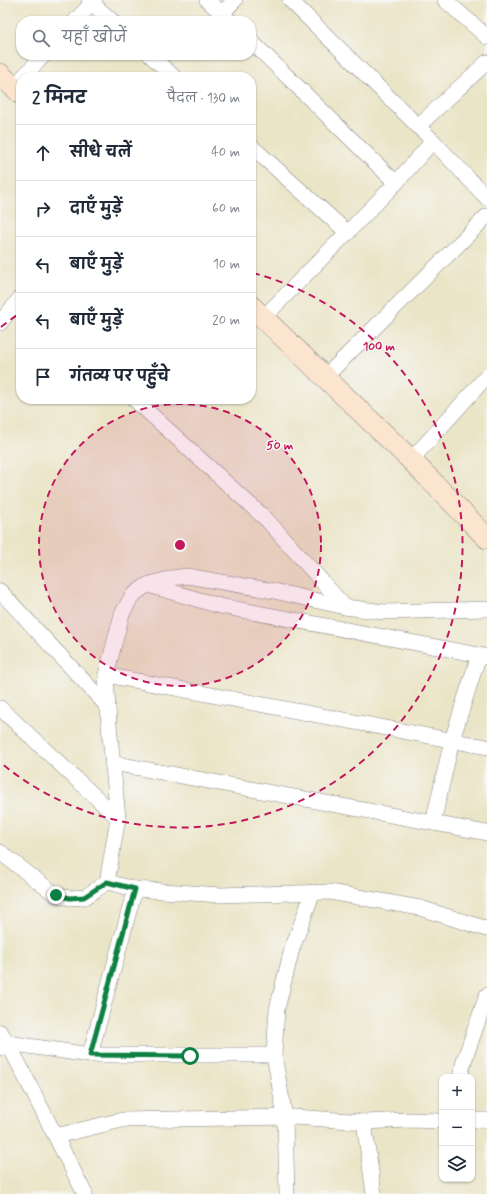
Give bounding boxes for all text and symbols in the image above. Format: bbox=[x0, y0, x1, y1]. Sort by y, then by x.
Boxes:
search box bbox=[16, 16, 256, 60]
icon: search bbox=[30, 27, 52, 49]
text: यहाँ खोजें bbox=[62, 28, 127, 48]
text: 2 मिनट bbox=[32, 87, 86, 109]
text: पैदल · 130 m bbox=[167, 90, 240, 107]
icon: ahead bbox=[32, 142, 54, 164]
text: सीधे चलें bbox=[70, 143, 132, 163]
text: 40 m bbox=[211, 144, 240, 161]
icon: right bbox=[32, 198, 54, 220]
text: दाएँ मुड़ें bbox=[70, 199, 122, 219]
text: 60 m bbox=[212, 200, 240, 217]
icon: left bbox=[32, 254, 54, 276]
text: बाएँ मुड़ें bbox=[70, 255, 123, 275]
text: 10 m bbox=[213, 256, 240, 273]
icon: left bbox=[32, 310, 54, 332]
text: बाएँ मुड़ें bbox=[70, 311, 123, 331]
text: 20 m bbox=[212, 312, 240, 329]
text: 100 m bbox=[363, 339, 396, 355]
icon: arrive bbox=[32, 366, 54, 388]
text: गंतव्य पर पहुँचे bbox=[70, 367, 169, 387]
text: 50 m bbox=[267, 438, 294, 454]
centre of rings bbox=[173, 538, 187, 552]
route end bbox=[47, 886, 65, 904]
route start bbox=[181, 1047, 199, 1065]
map controls bbox=[439, 1074, 475, 1182]
button: + bbox=[439, 1074, 475, 1110]
button: − bbox=[439, 1110, 475, 1146]
button: layers bbox=[439, 1146, 475, 1182]

